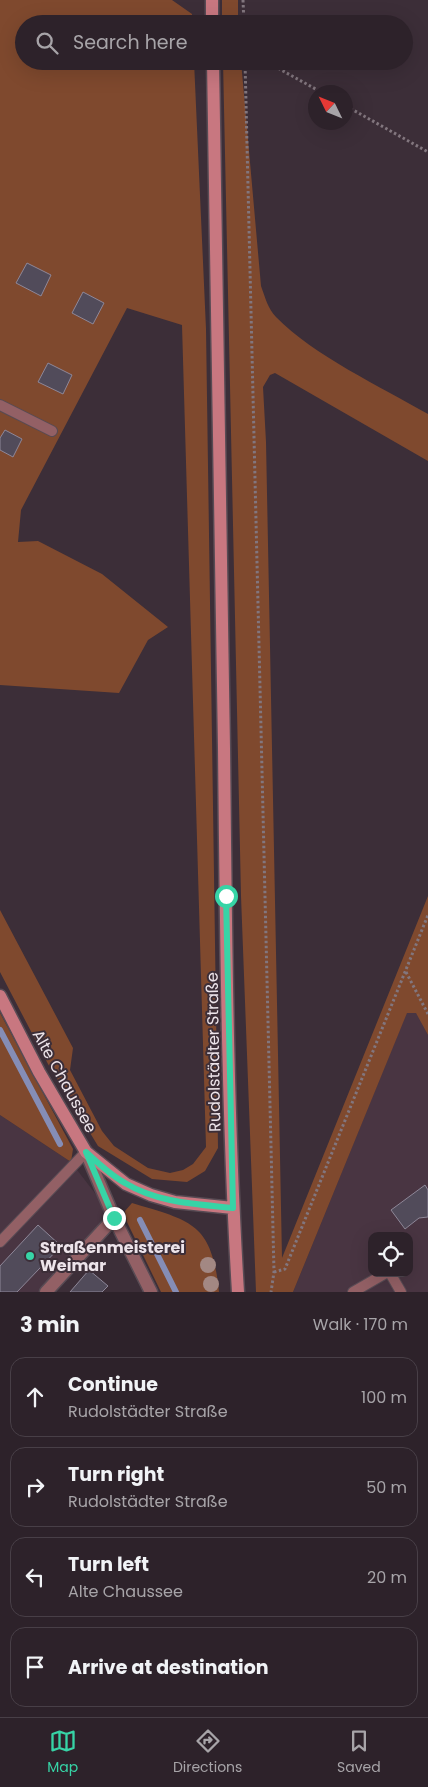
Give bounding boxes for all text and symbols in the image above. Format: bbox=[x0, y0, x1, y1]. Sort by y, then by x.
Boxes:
search box bbox=[15, 15, 413, 70]
icon: search bbox=[33, 29, 61, 57]
text: Search here bbox=[73, 29, 187, 56]
north arrow bbox=[308, 85, 353, 130]
route start bbox=[215, 885, 238, 908]
street label: Rudolstädter Straße bbox=[201, 972, 226, 1132]
street label: Alte Chaussee bbox=[27, 1025, 103, 1137]
route end bbox=[103, 1207, 126, 1230]
map controls bbox=[368, 1232, 413, 1277]
button: locate bbox=[368, 1232, 413, 1277]
place label: Straßenmeisterei Weimar bbox=[40, 1236, 185, 1277]
marker: Straßenmeisterei Weimar bbox=[24, 1250, 36, 1262]
text: 3 min bbox=[20, 1310, 80, 1339]
text: Walk · 170 m bbox=[313, 1313, 408, 1336]
text: Continue bbox=[68, 1371, 158, 1398]
icon: ahead bbox=[21, 1383, 49, 1411]
text: 100 m bbox=[361, 1386, 407, 1409]
text: Rudolstädter Straße bbox=[68, 1400, 228, 1423]
text: Turn right bbox=[68, 1461, 164, 1488]
icon: right bbox=[21, 1473, 49, 1501]
text: 50 m bbox=[366, 1476, 407, 1499]
text: Rudolstädter Straße bbox=[68, 1490, 228, 1513]
text: Turn left bbox=[68, 1551, 149, 1578]
icon: left bbox=[21, 1563, 49, 1591]
text: 20 m bbox=[367, 1566, 407, 1589]
text: Alte Chaussee bbox=[68, 1580, 183, 1603]
icon: arrive bbox=[21, 1653, 49, 1681]
text: Arrive at destination bbox=[68, 1654, 269, 1681]
tab: Map bbox=[47, 1727, 78, 1778]
tab: Directions bbox=[173, 1727, 242, 1778]
tab: Saved bbox=[337, 1727, 381, 1778]

